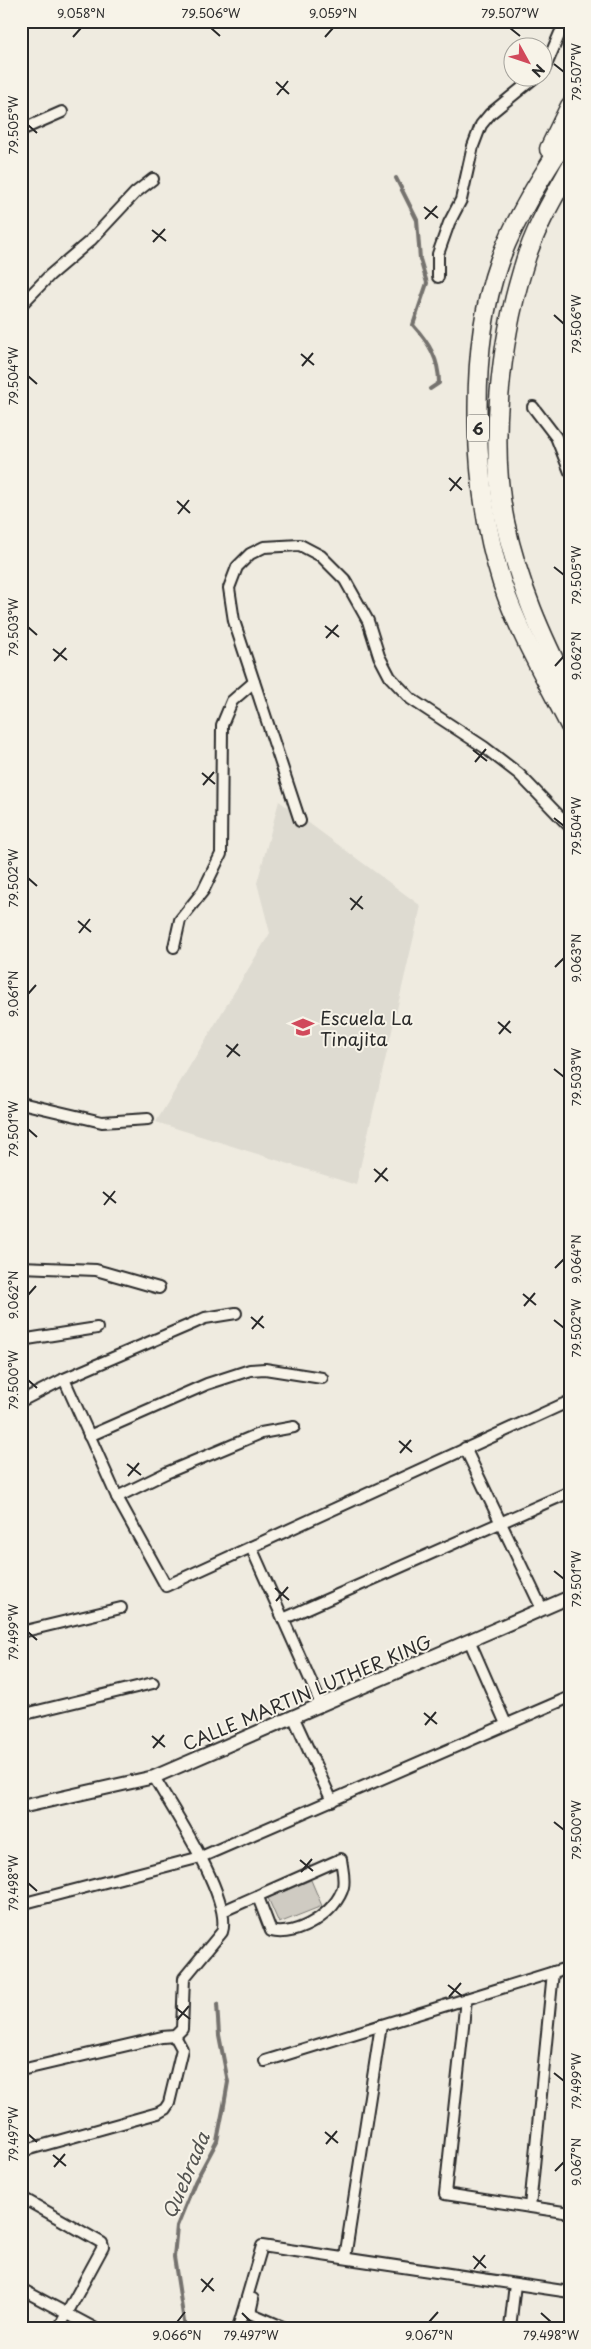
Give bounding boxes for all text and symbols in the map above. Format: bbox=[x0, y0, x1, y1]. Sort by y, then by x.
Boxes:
text: 9.058°N bbox=[57, 4, 105, 22]
text: 79.506°W bbox=[182, 4, 241, 22]
text: 9.059°N bbox=[309, 4, 357, 22]
text: 79.507°W bbox=[481, 4, 540, 22]
north arrow bbox=[504, 38, 554, 88]
text: 79.507°W bbox=[567, 42, 585, 101]
text: N bbox=[527, 60, 550, 82]
text: 79.505°W bbox=[4, 95, 22, 154]
text: 79.506°W bbox=[567, 294, 585, 353]
text: 79.504°W bbox=[4, 346, 22, 405]
road number: 6 bbox=[467, 414, 489, 442]
text: 79.505°W bbox=[567, 545, 585, 604]
text: 79.503°W bbox=[4, 597, 22, 656]
text: 9.062°N bbox=[567, 632, 585, 680]
text: 79.504°W bbox=[567, 796, 585, 855]
text: 79.502°W bbox=[4, 848, 22, 907]
text: 9.063°N bbox=[567, 933, 585, 983]
text: 9.061°N bbox=[4, 971, 22, 1017]
place label: Escuela La Tinajita bbox=[320, 1004, 413, 1052]
school or university icon: Escuela La Tinajita bbox=[290, 1014, 316, 1040]
text: 79.503°W bbox=[567, 1047, 585, 1106]
text: 79.501°W bbox=[4, 1100, 22, 1157]
text: 9.064°N bbox=[567, 1234, 585, 1284]
text: 9.062°N bbox=[4, 1271, 22, 1319]
text: 79.502°W bbox=[567, 1298, 585, 1357]
text: 79.500°W bbox=[4, 1350, 22, 1410]
text: 79.501°W bbox=[567, 1550, 585, 1607]
text: 79.499°W bbox=[4, 1603, 22, 1660]
street label: CALLE MARTIN LUTHER KING bbox=[178, 1627, 436, 1757]
text: 79.500°W bbox=[567, 1800, 585, 1860]
text: 79.498°W bbox=[4, 1854, 22, 1911]
text: 79.499°W bbox=[567, 2052, 585, 2109]
text: 79.497°W bbox=[4, 2106, 22, 2162]
water label: Quebrada bbox=[154, 2126, 216, 2223]
text: 9.067°N bbox=[567, 2138, 585, 2186]
text: 9.066°N bbox=[152, 2326, 202, 2344]
text: 79.497°W bbox=[223, 2326, 279, 2344]
text: 9.067°N bbox=[405, 2326, 453, 2344]
text: 79.498°W bbox=[523, 2326, 580, 2344]

